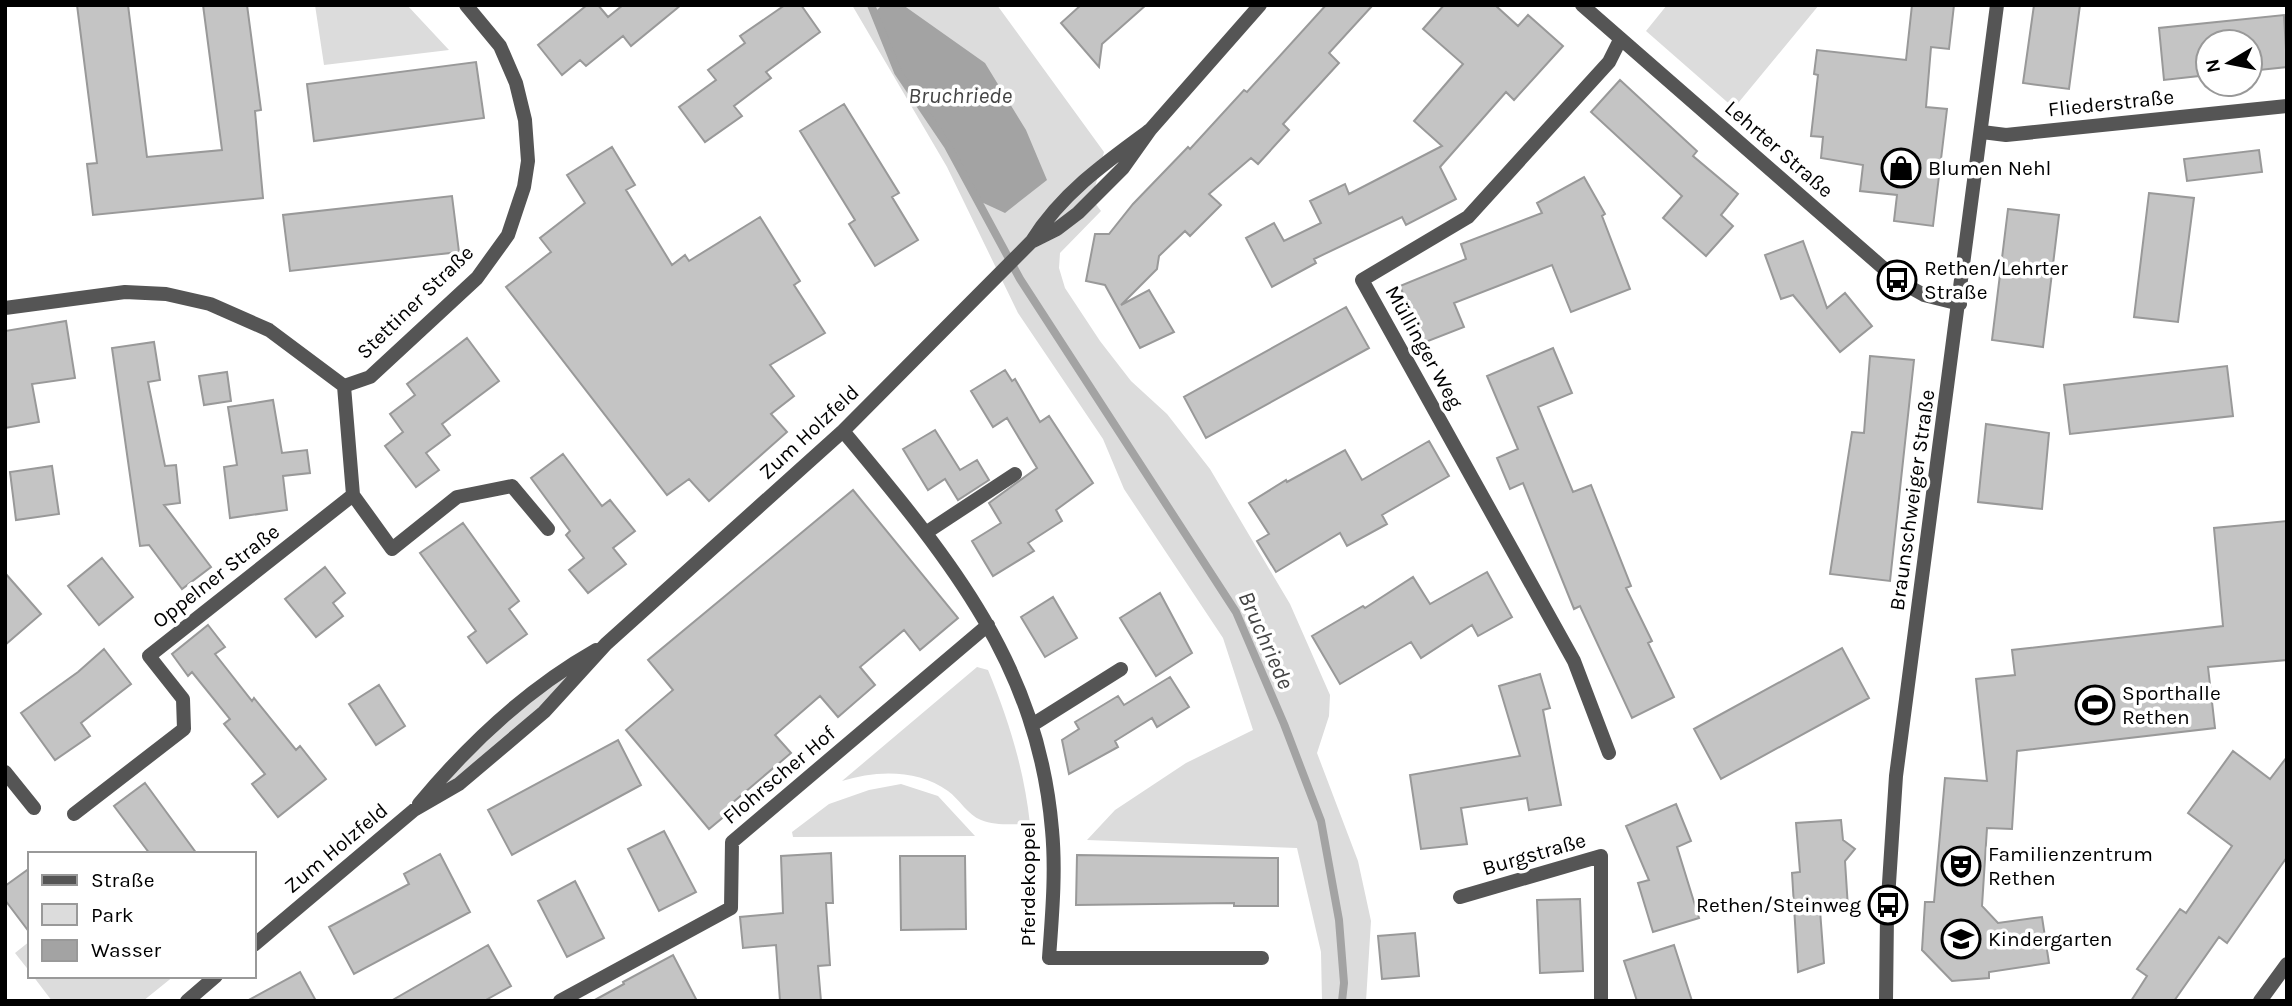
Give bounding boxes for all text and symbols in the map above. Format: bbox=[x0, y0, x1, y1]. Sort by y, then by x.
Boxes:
north arrow bbox=[2194, 28, 2264, 98]
text: N bbox=[2201, 57, 2225, 74]
water label: Bruchriede bbox=[908, 82, 1012, 109]
street label: Fliederstraße bbox=[2047, 84, 2175, 122]
street label: Lehrter Straße bbox=[1720, 95, 1838, 203]
shop icon: Blumen Nehl bbox=[1880, 147, 1922, 189]
place label: Blumen Nehl bbox=[1928, 156, 2051, 180]
street label: Stettiner Straße bbox=[352, 240, 478, 364]
place label: Rethen/Lehrter Straße bbox=[1924, 256, 2068, 304]
bus stop icon: Rethen/Lehrter Straße bbox=[1876, 259, 1918, 301]
street label: Müllinger Weg bbox=[1380, 281, 1468, 413]
street label: Zum Holzfeld bbox=[754, 380, 864, 484]
street label: Braunschweiger Straße bbox=[1885, 388, 1939, 612]
street label: Oppelner Straße bbox=[148, 519, 284, 633]
water label: Bruchriede bbox=[1232, 587, 1300, 693]
place label: Sporthalle Rethen bbox=[2122, 681, 2221, 729]
sports icon: Sporthalle Rethen bbox=[2074, 684, 2116, 726]
street label: Flohrscher Hof bbox=[718, 721, 841, 829]
street label: Zum Holzfeld bbox=[279, 798, 393, 898]
street label: Pferdekoppel bbox=[1016, 822, 1040, 946]
street label: Burgstraße bbox=[1479, 828, 1589, 880]
place label: Familienzentrum Rethen bbox=[1988, 842, 2153, 890]
theatre icon: Familienzentrum Rethen bbox=[1940, 845, 1982, 887]
legend bbox=[28, 852, 256, 978]
text: Straße bbox=[91, 868, 154, 892]
bus stop icon: Rethen/Steinweg bbox=[1867, 884, 1909, 926]
place label: Rethen/Steinweg bbox=[1696, 893, 1861, 917]
text: Park bbox=[91, 903, 134, 927]
school or university icon: Kindergarten bbox=[1940, 918, 1982, 960]
place label: Kindergarten bbox=[1988, 927, 2113, 951]
text: Wasser bbox=[91, 938, 162, 962]

